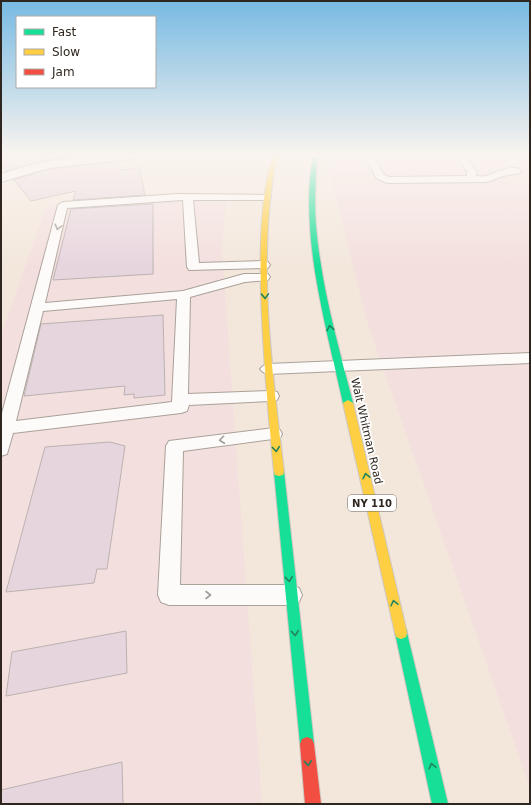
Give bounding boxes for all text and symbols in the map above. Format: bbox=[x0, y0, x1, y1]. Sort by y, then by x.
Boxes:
legend bbox=[16, 16, 156, 88]
text: Fast bbox=[52, 25, 76, 39]
text: Slow bbox=[52, 45, 80, 59]
text: Jam bbox=[51, 65, 75, 79]
one-way arrow bbox=[54, 224, 62, 230]
one-way arrow bbox=[261, 293, 269, 299]
one-way arrow bbox=[327, 325, 335, 332]
street label: Walt Whitman Road bbox=[348, 377, 385, 485]
one-way arrow bbox=[219, 436, 225, 445]
one-way arrow bbox=[271, 446, 280, 453]
one-way arrow bbox=[362, 473, 370, 479]
road number: NY 110 bbox=[348, 495, 396, 511]
one-way arrow bbox=[285, 576, 294, 582]
one-way arrow bbox=[205, 591, 211, 599]
one-way arrow bbox=[391, 600, 399, 606]
one-way arrow bbox=[290, 630, 299, 636]
one-way arrow bbox=[304, 760, 313, 766]
one-way arrow bbox=[428, 763, 436, 769]

